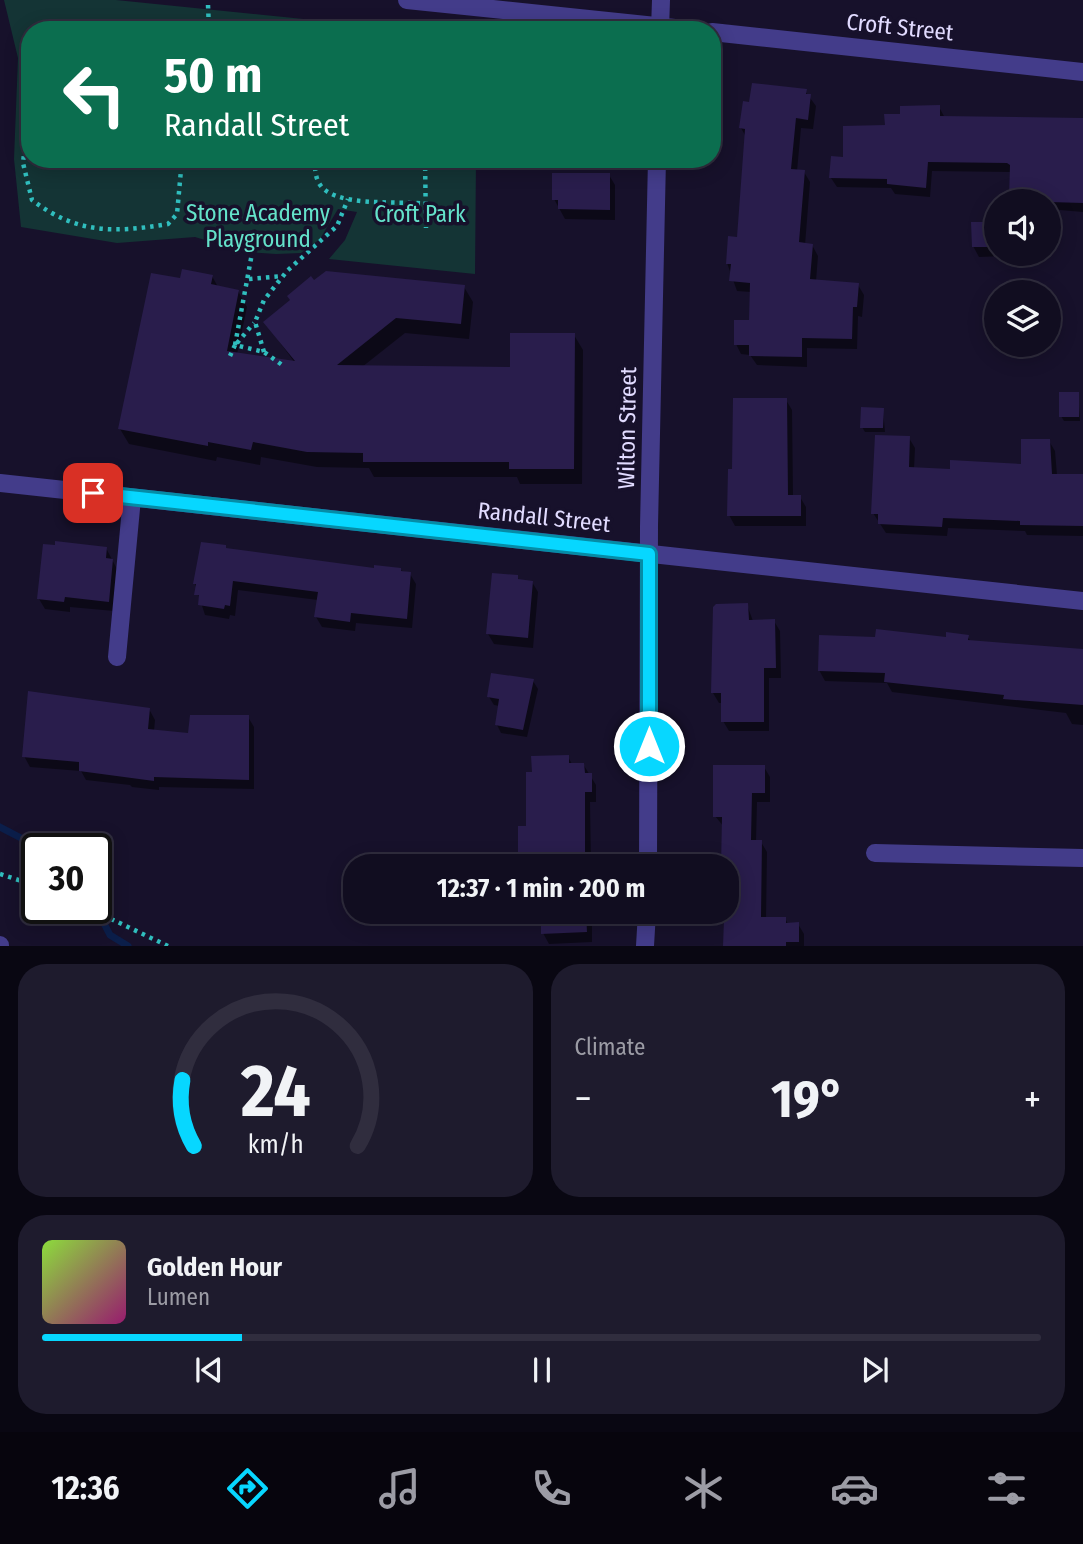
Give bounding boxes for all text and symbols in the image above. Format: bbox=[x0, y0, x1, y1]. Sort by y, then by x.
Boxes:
street label: Croft Street bbox=[845, 7, 955, 47]
text: 50 m bbox=[164, 46, 262, 105]
icon: left bbox=[49, 49, 140, 140]
text: Randall Street bbox=[164, 106, 349, 144]
map controls bbox=[984, 189, 1061, 357]
button: sound bbox=[984, 189, 1061, 266]
park label: Stone Academy Playground bbox=[186, 199, 331, 253]
park label: Croft Park bbox=[374, 200, 466, 228]
button: layers bbox=[984, 280, 1061, 357]
street label: Wilton Street bbox=[612, 366, 642, 489]
pin bbox=[63, 463, 123, 523]
icon: arrive bbox=[74, 474, 112, 512]
street label: Randall Street bbox=[476, 496, 612, 538]
position arrow bbox=[612, 709, 686, 783]
speed limit sign: 30 bbox=[21, 833, 112, 924]
text: 12:37 · 1 min · 200 m bbox=[437, 873, 645, 904]
text: Climate bbox=[575, 1033, 645, 1061]
text: 24 bbox=[239, 1049, 310, 1136]
text: 19° bbox=[771, 1068, 844, 1131]
text: − bbox=[575, 1076, 592, 1122]
text: + bbox=[1024, 1076, 1041, 1122]
text: km/h bbox=[247, 1130, 303, 1160]
text: Golden Hour bbox=[147, 1252, 282, 1283]
text: Lumen bbox=[147, 1283, 210, 1311]
icon: previous bbox=[190, 1351, 228, 1389]
icon: pause bbox=[523, 1351, 561, 1389]
icon: next bbox=[856, 1351, 894, 1389]
icon: directions bbox=[223, 1464, 272, 1513]
icon: music bbox=[375, 1464, 424, 1513]
icon: phone bbox=[527, 1464, 576, 1513]
icon: climate bbox=[679, 1464, 728, 1513]
icon: car bbox=[830, 1464, 879, 1513]
icon: filters bbox=[982, 1464, 1031, 1513]
text: 12:36 bbox=[51, 1469, 120, 1507]

